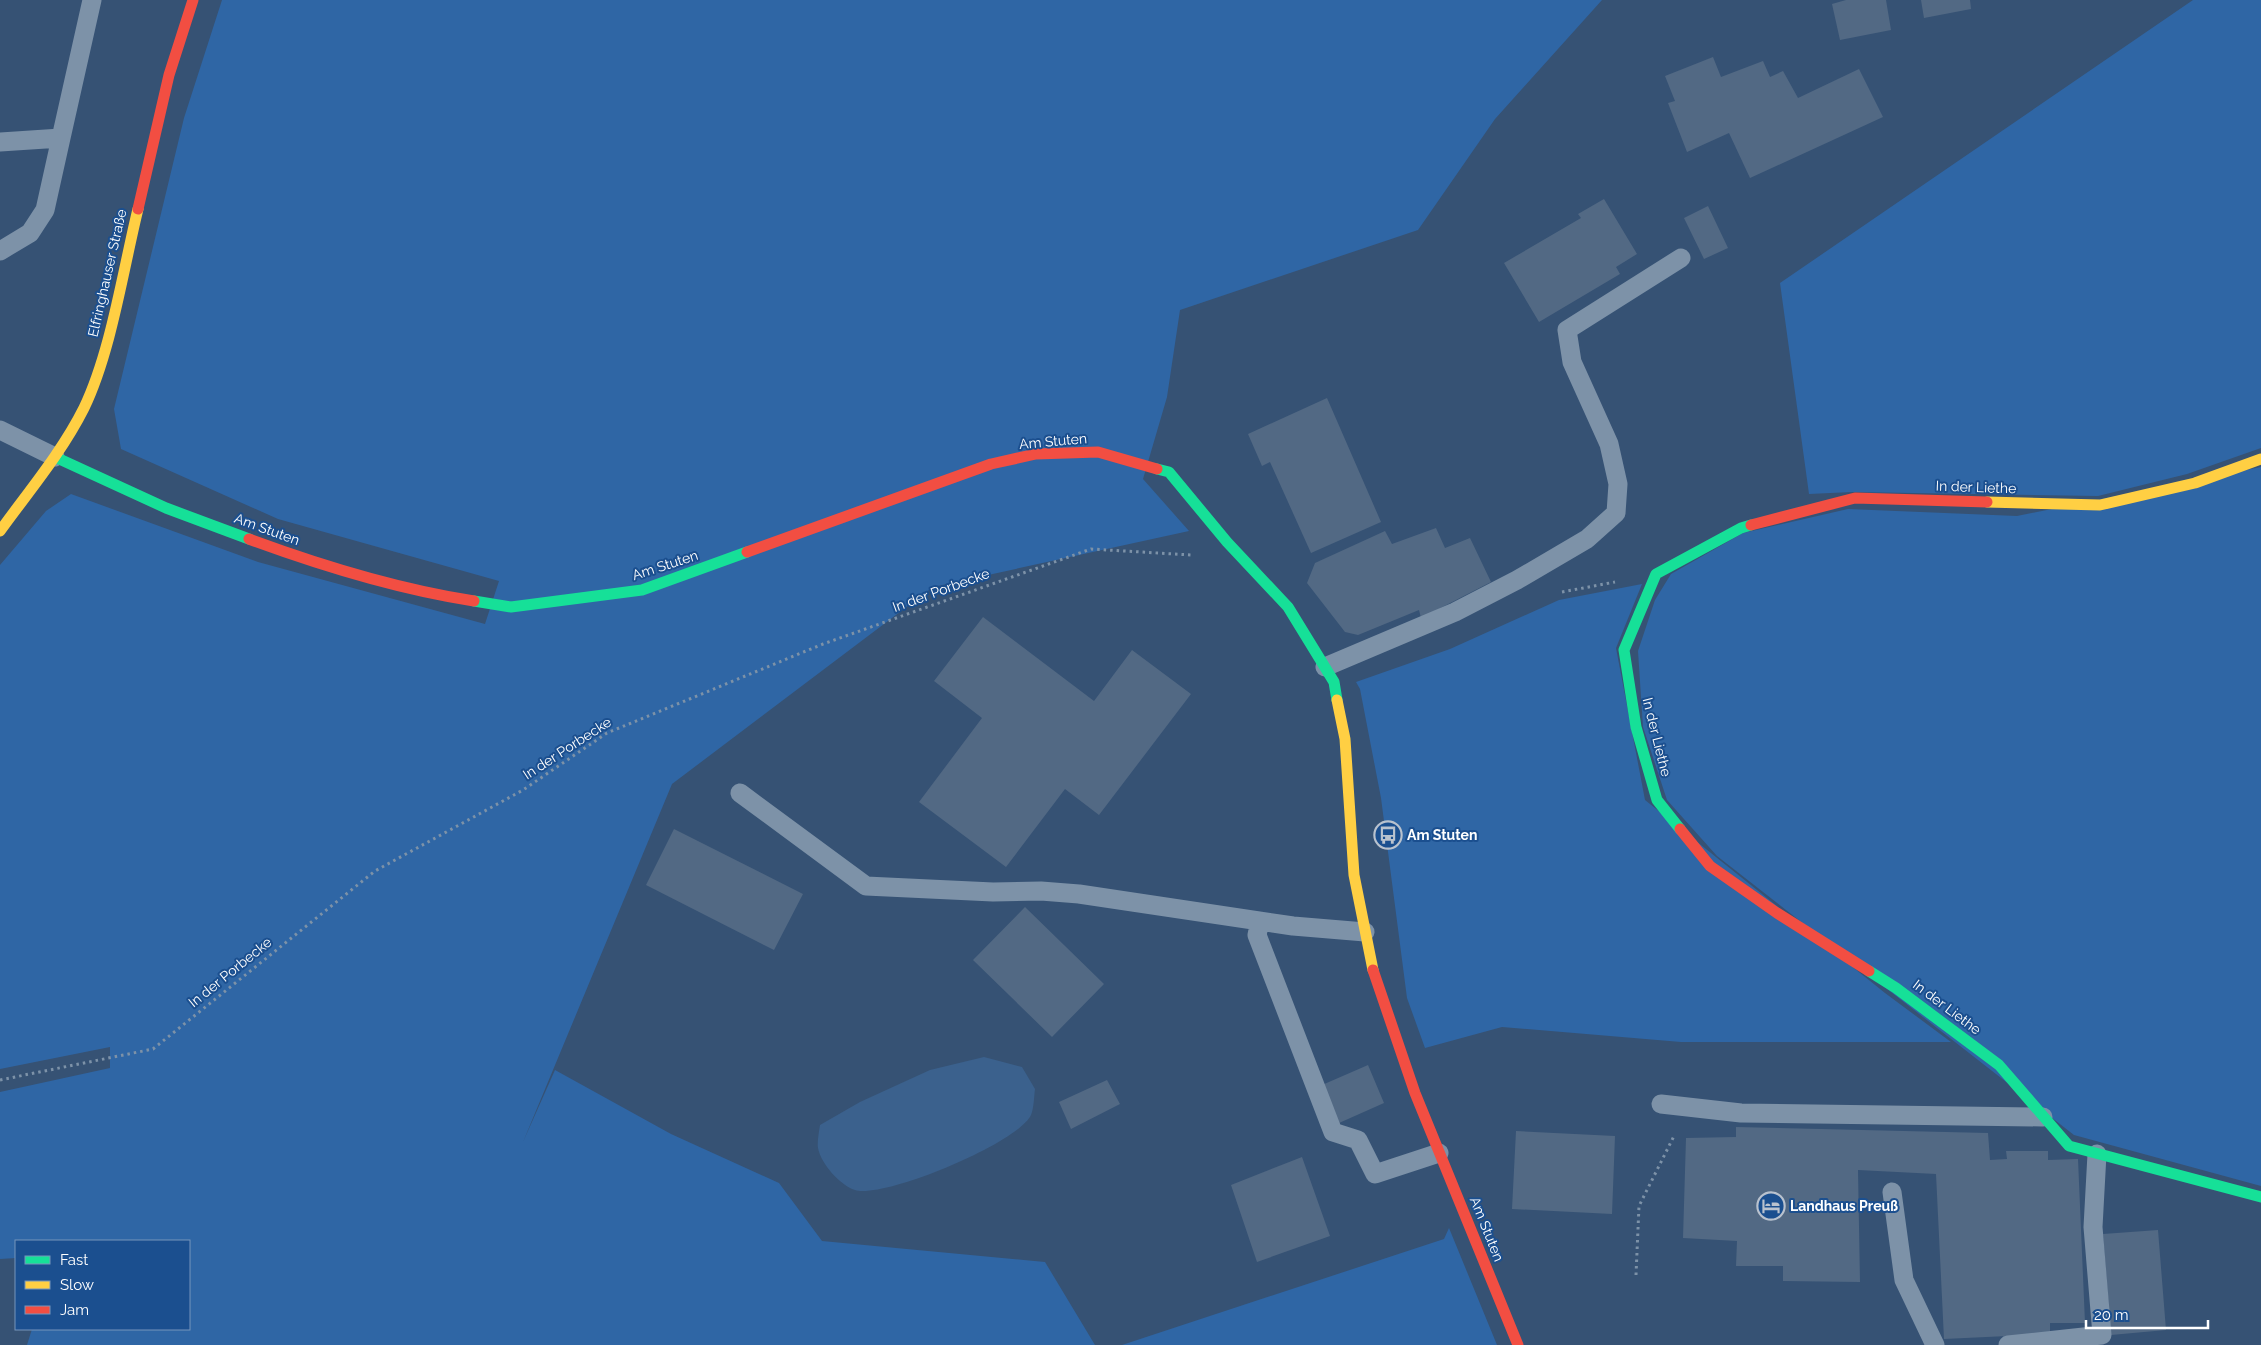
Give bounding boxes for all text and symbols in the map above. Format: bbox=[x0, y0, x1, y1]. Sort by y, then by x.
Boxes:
street label: Elfringhauser Straße bbox=[85, 208, 129, 338]
street label: Am Stuten bbox=[1018, 430, 1088, 452]
street label: In der Liethe bbox=[1935, 478, 2017, 496]
street label: Am Stuten bbox=[232, 510, 302, 548]
street label: Am Stuten bbox=[630, 547, 700, 583]
street label: In der Porbecke bbox=[890, 565, 992, 615]
street label: In der Liethe bbox=[1639, 696, 1675, 778]
street label: In der Porbecke bbox=[520, 714, 614, 782]
bus stop icon: Am Stuten bbox=[1373, 820, 1403, 850]
place label: Am Stuten bbox=[1407, 827, 1477, 843]
street label: In der Porbecke bbox=[185, 934, 275, 1010]
street label: In der Liethe bbox=[1910, 976, 1984, 1038]
hotel icon: Landhaus Preuß bbox=[1756, 1191, 1786, 1221]
street label: Am Stuten bbox=[1467, 1194, 1507, 1264]
place label: Landhaus Preuß bbox=[1790, 1198, 1898, 1214]
legend bbox=[15, 1240, 190, 1330]
text: Fast bbox=[60, 1251, 88, 1269]
text: Slow bbox=[60, 1276, 94, 1294]
scale bar bbox=[2086, 1298, 2208, 1330]
text: Jam bbox=[60, 1301, 89, 1319]
text: 20 m bbox=[2094, 1306, 2129, 1324]

